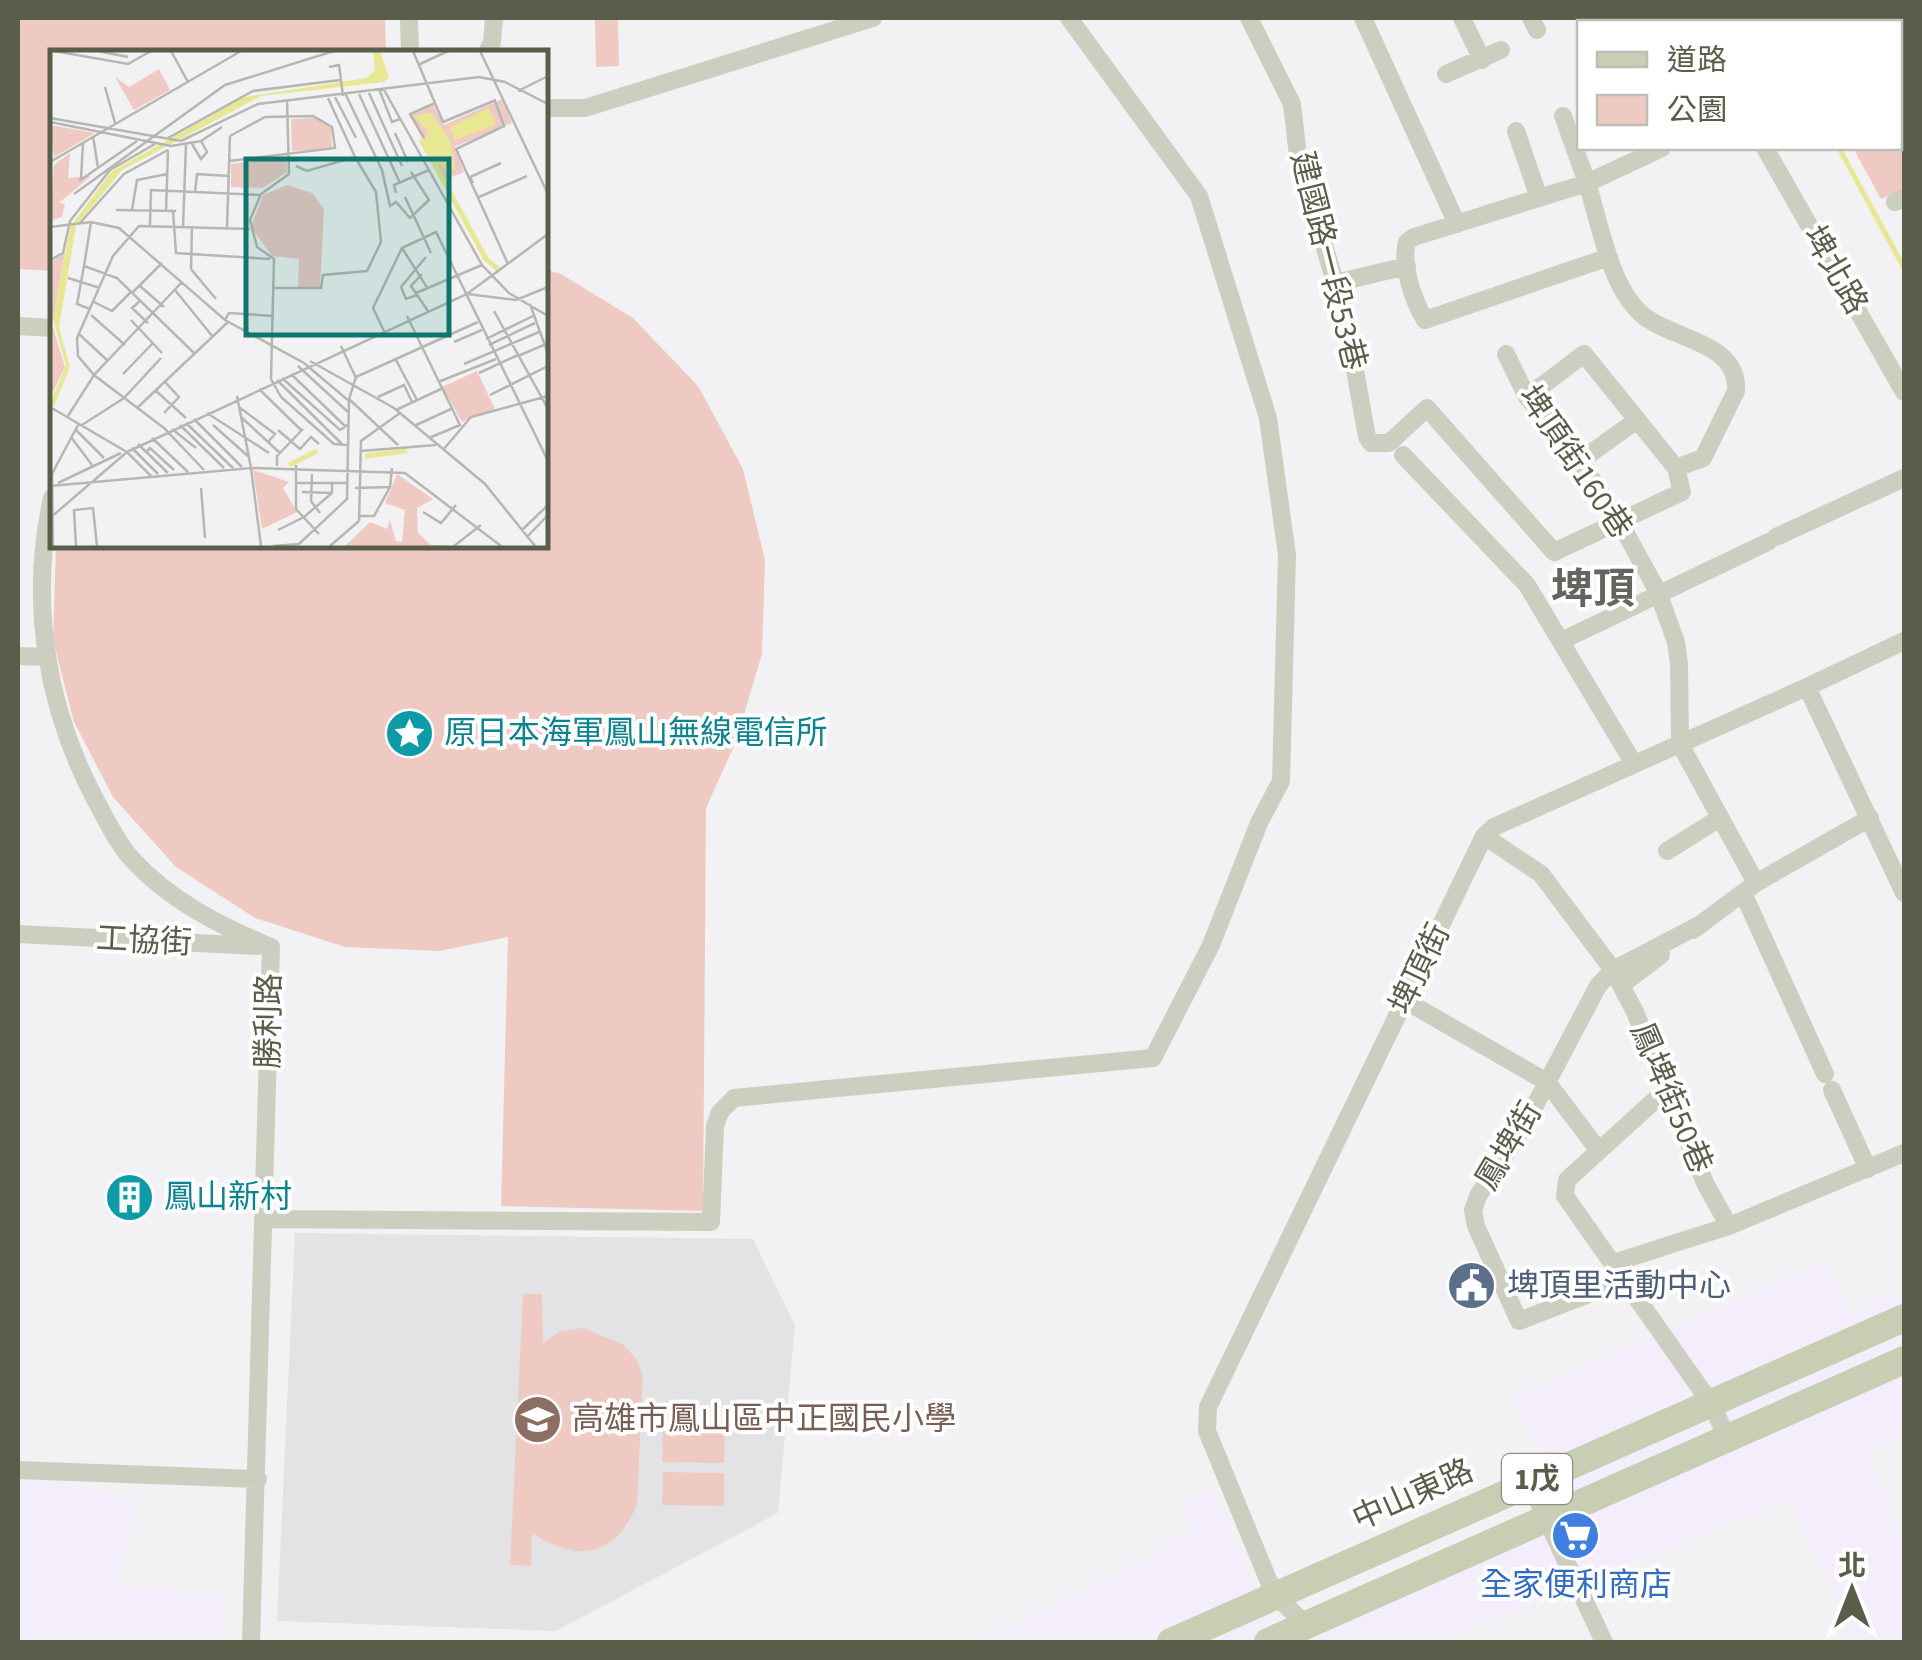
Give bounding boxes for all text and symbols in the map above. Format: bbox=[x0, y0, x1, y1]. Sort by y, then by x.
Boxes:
legend bbox=[1577, 20, 1902, 150]
text: 道路 bbox=[1667, 39, 1727, 82]
inset map bbox=[50, 50, 548, 548]
text: 公園 bbox=[1667, 89, 1727, 132]
street label: 建國路一段53巷 bbox=[1279, 147, 1377, 375]
street label: 埤北路 bbox=[1791, 217, 1879, 323]
street label: 埤頂街160巷 bbox=[1507, 376, 1643, 548]
district label: 埤頂 bbox=[1551, 560, 1635, 620]
place icon: 原日本海軍鳳山無線電信所 bbox=[383, 707, 435, 759]
place label: 原日本海軍鳳山無線電信所 bbox=[444, 710, 828, 756]
street label: 工協街 bbox=[95, 916, 193, 966]
street label: 埤頂街 bbox=[1378, 916, 1462, 1022]
street label: 勝利路 bbox=[245, 973, 293, 1069]
street label: 鳳埤街50巷 bbox=[1619, 1015, 1723, 1181]
street label: 鳳埤街 bbox=[1465, 1093, 1553, 1199]
building icon: 鳳山新村 bbox=[103, 1171, 155, 1223]
place label: 鳳山新村 bbox=[164, 1174, 292, 1220]
public building icon: 埤頂里活動中心 bbox=[1446, 1260, 1498, 1312]
place label: 埤頂里活動中心 bbox=[1507, 1263, 1731, 1309]
school or university icon: 高雄市鳳山區中正國民小學 bbox=[511, 1393, 563, 1445]
place label: 高雄市鳳山區中正國民小學 bbox=[572, 1396, 956, 1442]
street label: 中山東路 bbox=[1345, 1448, 1481, 1542]
road number: 1戊 bbox=[1502, 1454, 1572, 1504]
supermarket icon: 全家便利商店 bbox=[1550, 1509, 1602, 1561]
north arrow bbox=[1802, 1540, 1902, 1640]
text: 北 bbox=[1838, 1546, 1866, 1586]
place label: 全家便利商店 bbox=[1480, 1562, 1672, 1608]

